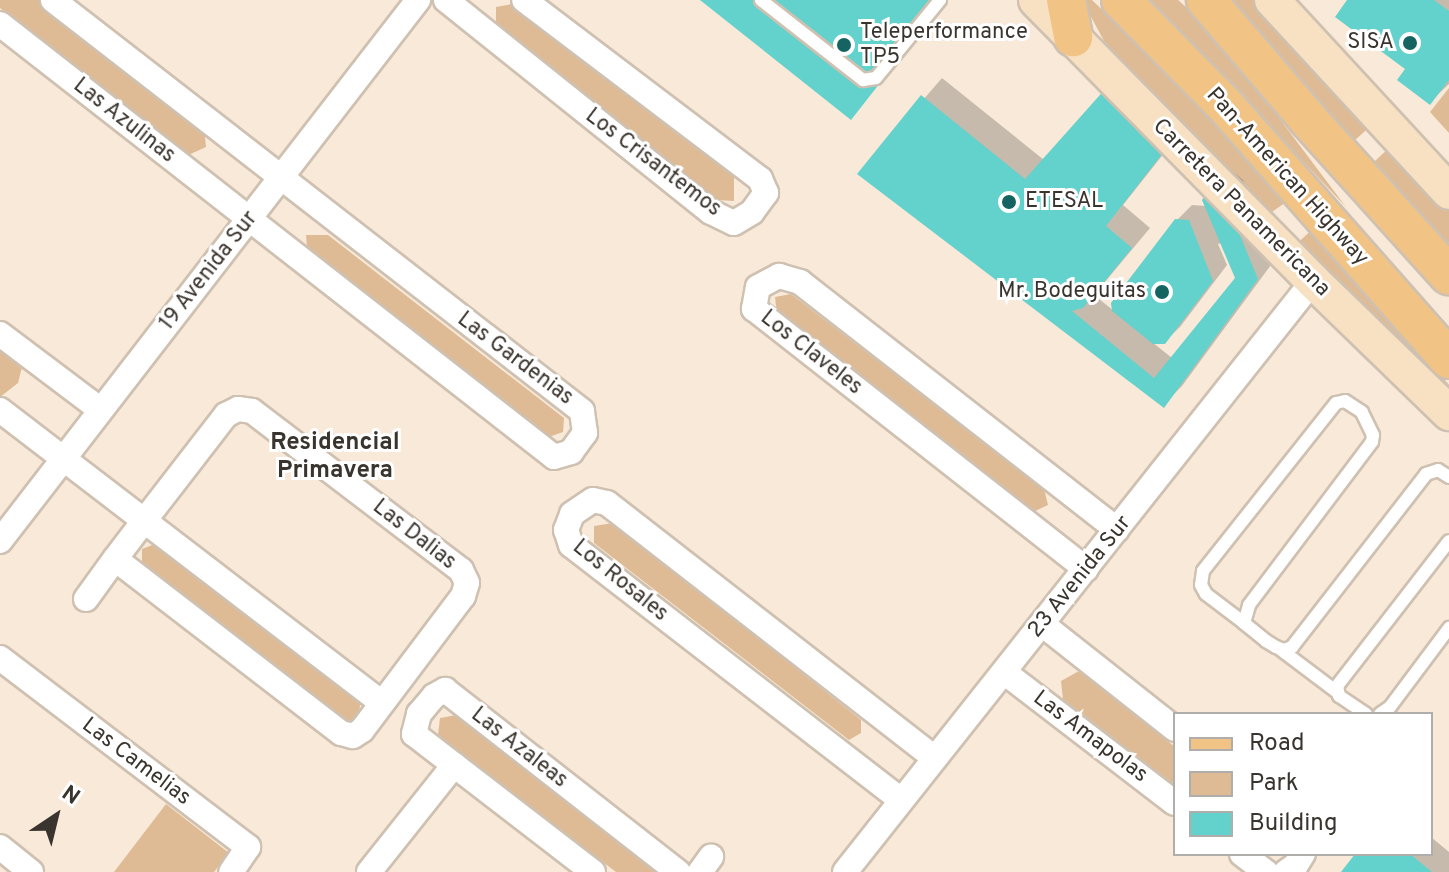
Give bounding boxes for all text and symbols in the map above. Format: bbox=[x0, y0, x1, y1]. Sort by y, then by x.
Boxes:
place label: Teleperformance TP5 bbox=[860, 19, 1028, 70]
place label: SISA bbox=[1347, 30, 1394, 56]
marker: SISA bbox=[1401, 34, 1419, 52]
marker: Teleperformance TP5 bbox=[835, 36, 853, 54]
street label: Las Azulinas bbox=[67, 73, 181, 169]
street label: Pan-American Highway bbox=[1200, 83, 1374, 271]
street label: Los Crisantemos bbox=[580, 103, 726, 223]
street label: Carretera Panamericana bbox=[1147, 114, 1335, 302]
place label: ETESAL bbox=[1025, 189, 1103, 215]
marker: ETESAL bbox=[1000, 193, 1018, 211]
street label: 19 Avenida Sur bbox=[154, 206, 264, 336]
place label: Mr. Bodeguitas bbox=[998, 279, 1146, 305]
marker: Mr. Bodeguitas bbox=[1153, 283, 1171, 301]
street label: Los Claveles bbox=[755, 305, 867, 401]
street label: Las Gardenias bbox=[452, 307, 578, 411]
district label: Residencial Primavera bbox=[270, 430, 400, 486]
street label: Las Dalias bbox=[367, 494, 461, 576]
street label: 23 Avenida Sur bbox=[1022, 510, 1138, 644]
street label: Los Rosales bbox=[567, 534, 673, 628]
street label: Las Amapolas bbox=[1027, 685, 1153, 789]
street label: Las Azaleas bbox=[465, 702, 573, 794]
street label: Las Camelias bbox=[76, 712, 196, 812]
legend bbox=[1173, 712, 1433, 856]
text: Road bbox=[1249, 729, 1305, 759]
text: Park bbox=[1249, 769, 1299, 799]
north arrow bbox=[16, 776, 96, 856]
text: N bbox=[56, 780, 84, 812]
text: Building bbox=[1249, 809, 1338, 839]

